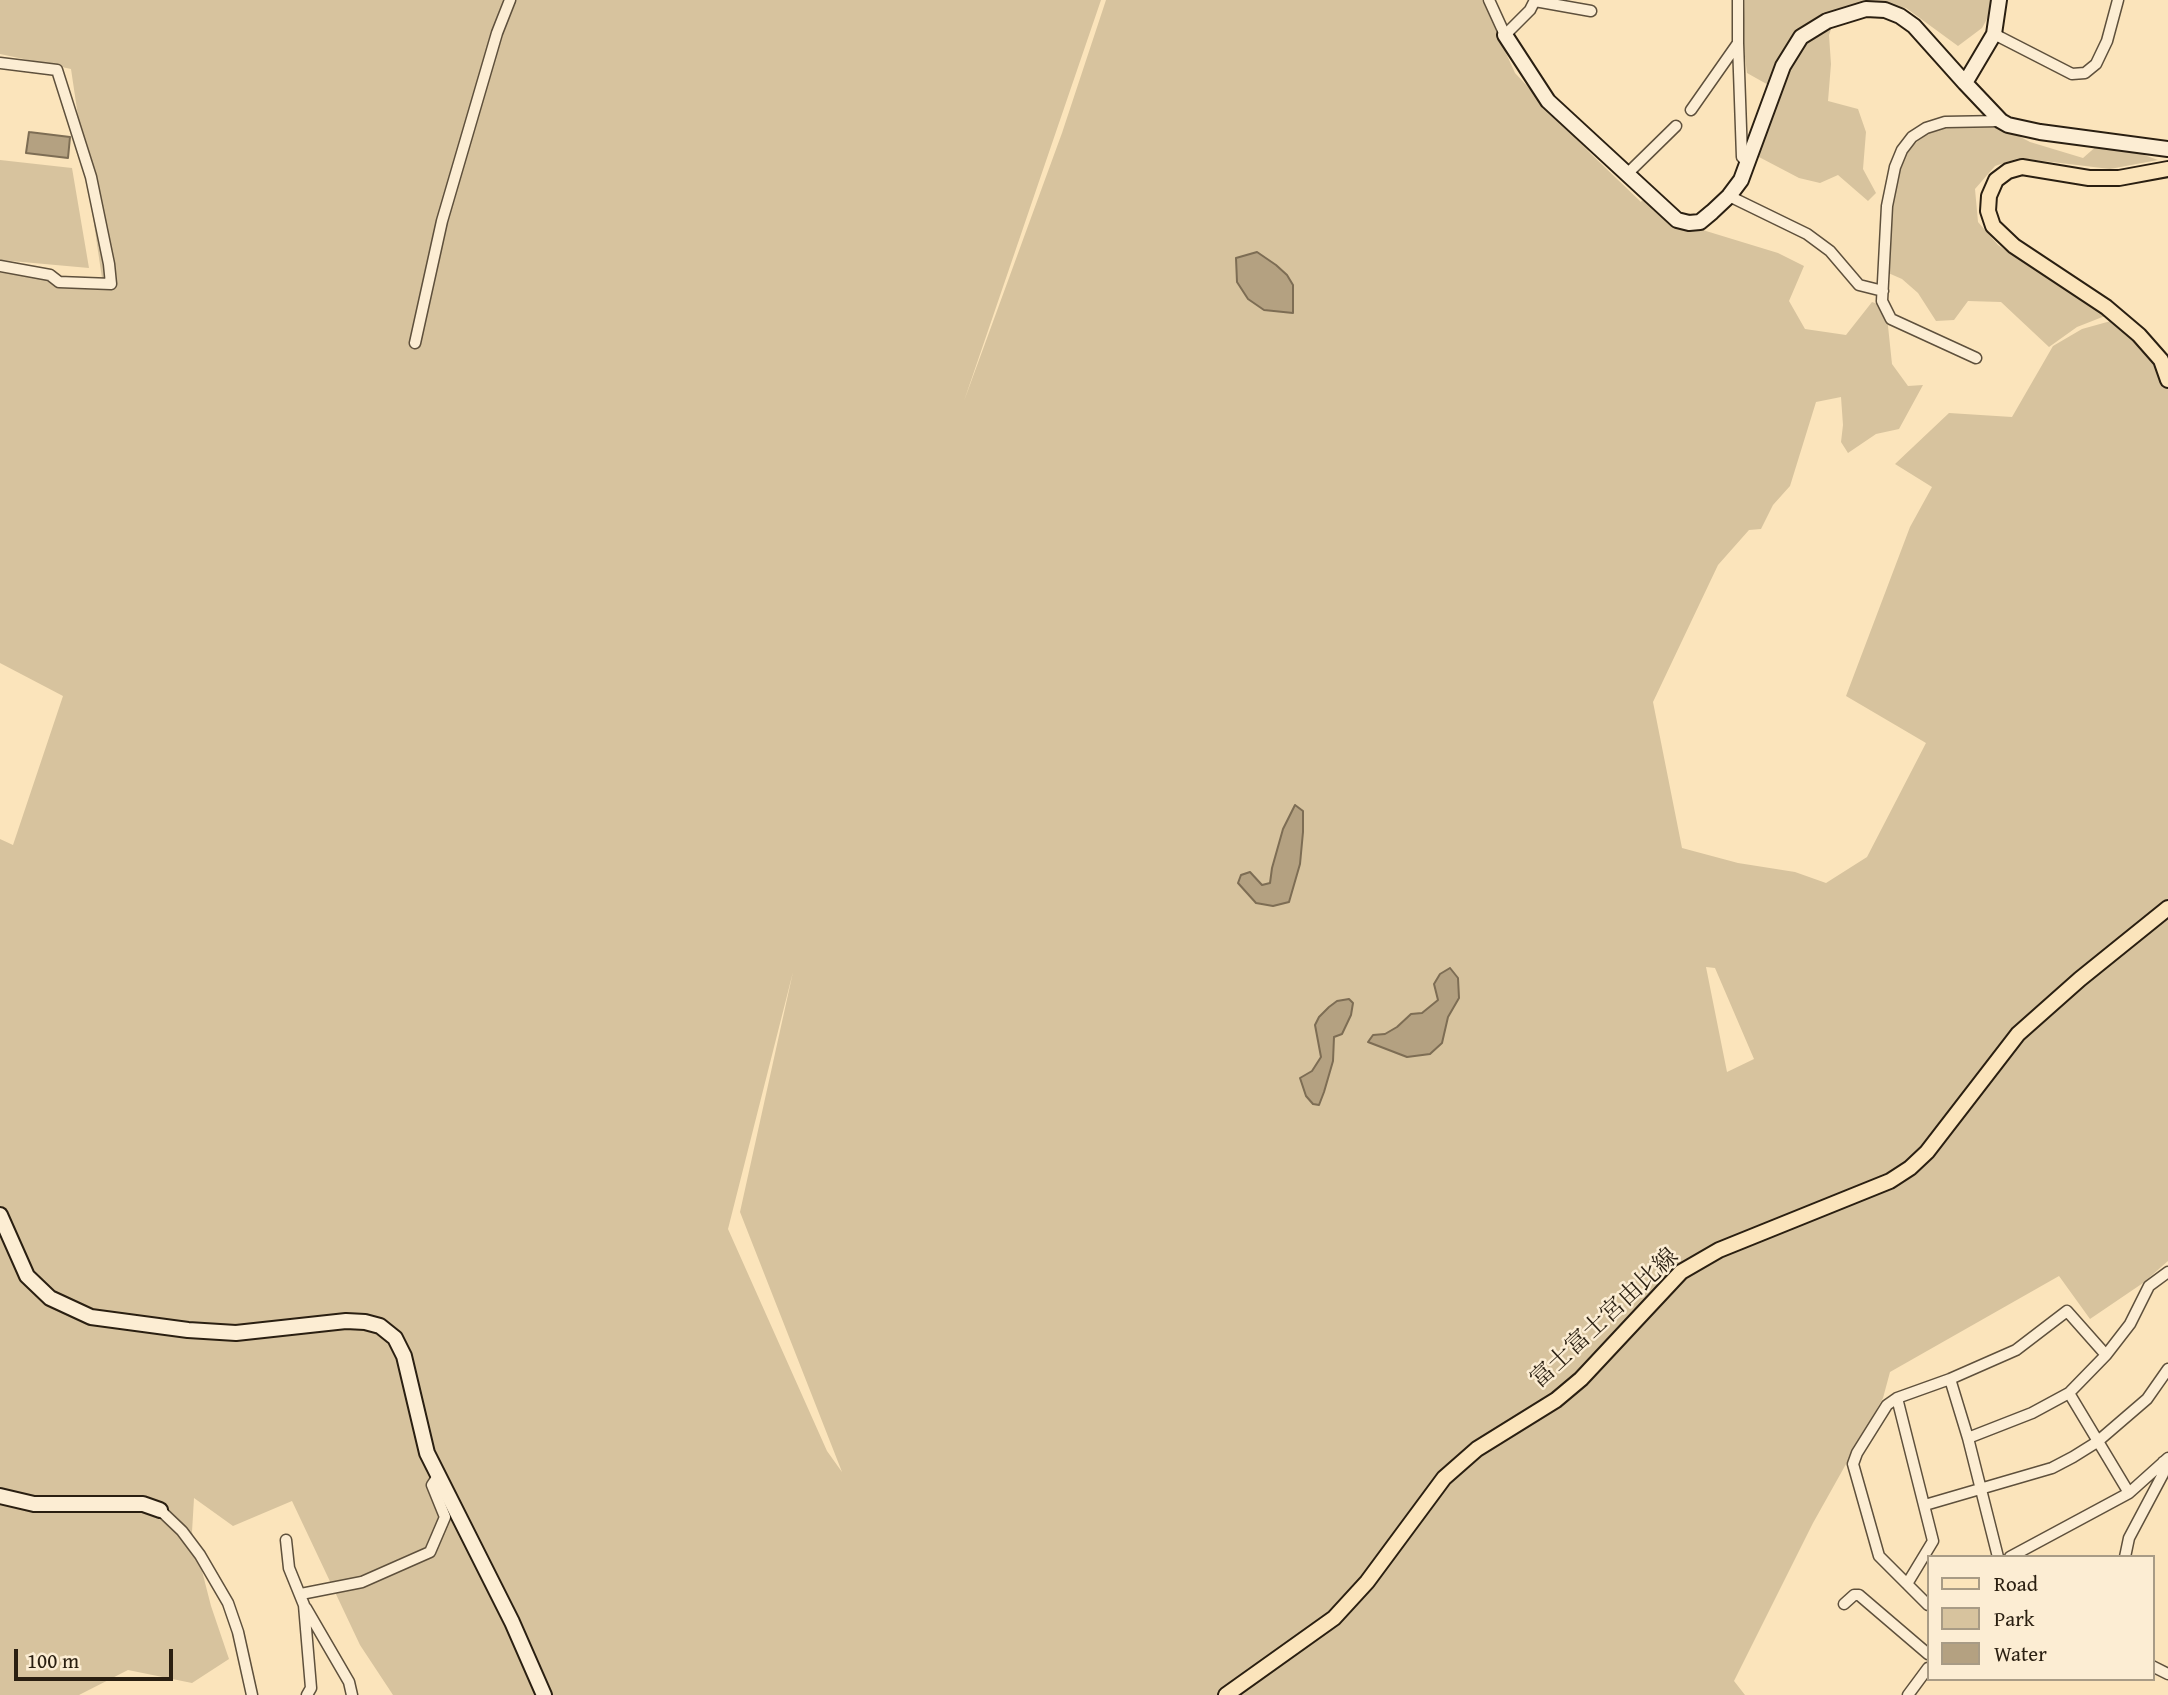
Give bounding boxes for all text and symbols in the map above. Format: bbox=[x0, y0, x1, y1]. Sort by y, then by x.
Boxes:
street label: 富士富士宮由比線 bbox=[1525, 1243, 1685, 1395]
legend bbox=[1926, 1555, 2154, 1681]
text: Road bbox=[1994, 1568, 2038, 1599]
text: Park bbox=[1994, 1603, 2035, 1634]
scale bar bbox=[18, 1636, 177, 1680]
text: Water bbox=[1994, 1638, 2047, 1669]
text: 100 m bbox=[27, 1645, 79, 1676]

